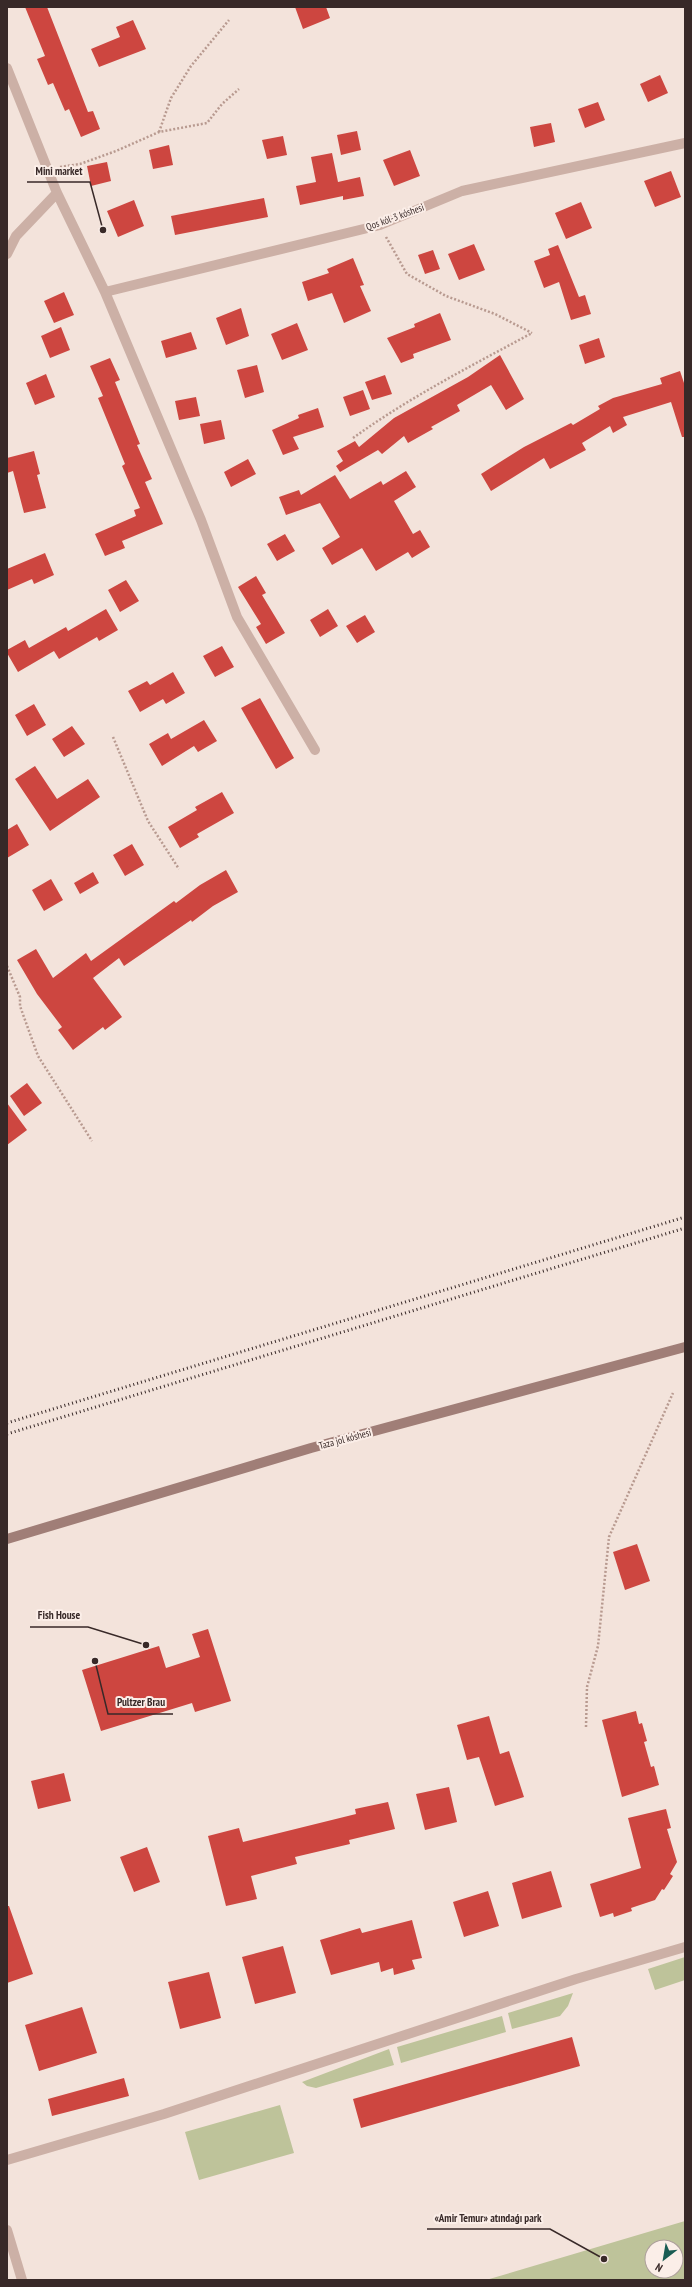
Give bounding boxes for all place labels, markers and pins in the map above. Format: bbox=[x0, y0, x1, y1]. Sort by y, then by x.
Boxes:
callout: Mini market bbox=[27, 159, 90, 182]
callout: Fish House bbox=[30, 1604, 88, 1627]
callout: Pultzer Brau bbox=[108, 1691, 173, 1714]
callout: «Amir Temur» atındaǵı park bbox=[427, 2206, 550, 2229]

